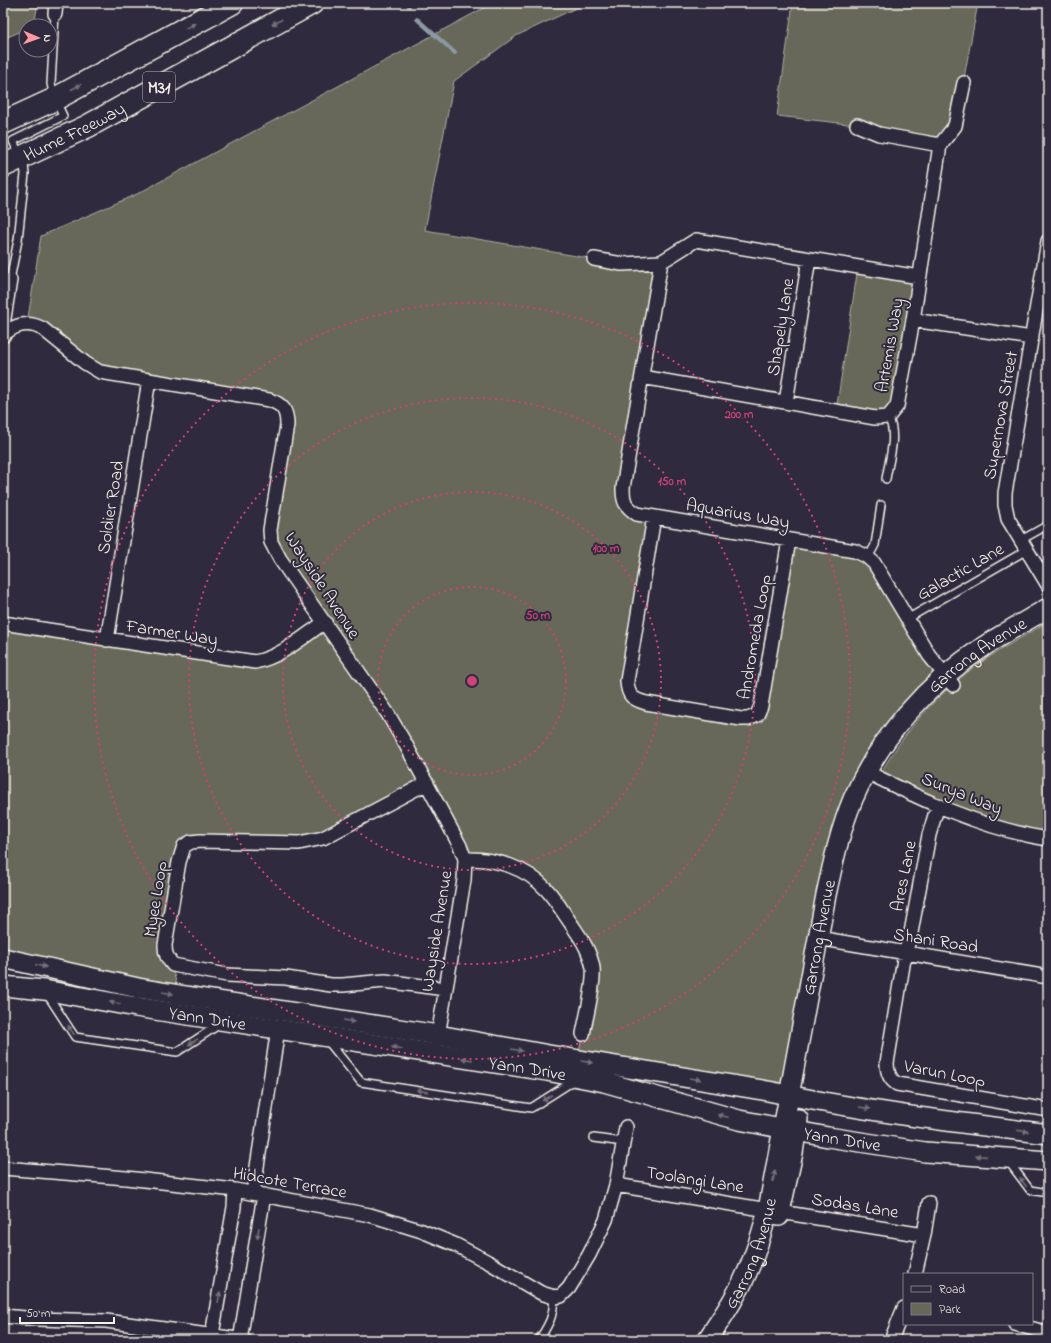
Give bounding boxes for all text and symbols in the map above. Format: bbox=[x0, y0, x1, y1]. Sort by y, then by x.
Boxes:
north arrow bbox=[18, 18, 58, 58]
one-way arrow bbox=[272, 18, 283, 25]
one-way arrow bbox=[184, 22, 196, 29]
text: N bbox=[39, 34, 55, 42]
road number: M31 bbox=[143, 72, 175, 102]
one-way arrow bbox=[70, 84, 82, 91]
street label: Hume Freeway bbox=[20, 97, 131, 170]
street label: Shapely Lane bbox=[761, 276, 803, 378]
street label: Artemis Way bbox=[870, 296, 912, 395]
street label: Supernova Street bbox=[978, 349, 1026, 482]
text: 200 m bbox=[724, 406, 754, 424]
street label: Soldier Road bbox=[92, 459, 132, 556]
text: 150 m bbox=[658, 473, 687, 491]
street label: Aquarius Way bbox=[684, 493, 792, 537]
street label: Wayside Avenue bbox=[277, 528, 366, 645]
street label: Galactic Lane bbox=[913, 537, 1010, 608]
text: 100 m bbox=[593, 540, 620, 558]
street label: Andromeda Loop bbox=[732, 573, 780, 702]
text: 50 m bbox=[526, 607, 551, 625]
street label: Garrong Avenue bbox=[923, 611, 1033, 700]
street label: Farmer Way bbox=[123, 614, 220, 654]
centre of rings bbox=[465, 674, 479, 688]
street label: Surya Way bbox=[917, 767, 1006, 823]
street label: Ares Lane bbox=[885, 838, 925, 914]
street label: Myee Loop bbox=[138, 859, 176, 939]
street label: Wayside Avenue bbox=[416, 868, 461, 994]
street label: Garrong Avenue bbox=[797, 877, 844, 997]
street label: Shani Road bbox=[891, 922, 980, 962]
one-way arrow bbox=[35, 963, 47, 969]
one-way arrow bbox=[162, 990, 174, 996]
one-way arrow bbox=[109, 1000, 122, 1006]
street label: Yann Drive bbox=[167, 1001, 248, 1039]
one-way arrow bbox=[343, 1018, 355, 1024]
one-way arrow bbox=[67, 1024, 74, 1036]
one-way arrow bbox=[188, 1038, 198, 1046]
one-way arrow bbox=[391, 1045, 403, 1051]
one-way arrow bbox=[511, 1047, 524, 1053]
street label: Yann Drive bbox=[487, 1051, 569, 1090]
street label: Varun Loop bbox=[901, 1054, 988, 1096]
one-way arrow bbox=[461, 1056, 473, 1062]
one-way arrow bbox=[581, 1059, 593, 1065]
one-way arrow bbox=[689, 1076, 701, 1082]
one-way arrow bbox=[415, 1088, 428, 1094]
one-way arrow bbox=[541, 1094, 553, 1101]
one-way arrow bbox=[859, 1105, 871, 1111]
one-way arrow bbox=[717, 1113, 729, 1119]
street label: Yann Drive bbox=[801, 1122, 883, 1160]
one-way arrow bbox=[1017, 1128, 1029, 1134]
one-way arrow bbox=[975, 1152, 987, 1159]
street label: Toolangi Lane bbox=[644, 1160, 746, 1203]
street label: Hidcote Terrace bbox=[231, 1161, 350, 1207]
one-way arrow bbox=[771, 1170, 777, 1182]
one-way arrow bbox=[1019, 1176, 1028, 1187]
street label: Sodas Lane bbox=[809, 1187, 901, 1227]
street label: Garrong Avenue bbox=[719, 1195, 785, 1314]
one-way arrow bbox=[254, 1227, 260, 1239]
legend bbox=[903, 1273, 1033, 1325]
text: Road bbox=[939, 1281, 965, 1299]
one-way arrow bbox=[216, 1291, 222, 1303]
scale bar bbox=[20, 1299, 114, 1325]
text: Park bbox=[939, 1301, 961, 1319]
text: 50 m bbox=[26, 1305, 50, 1323]

